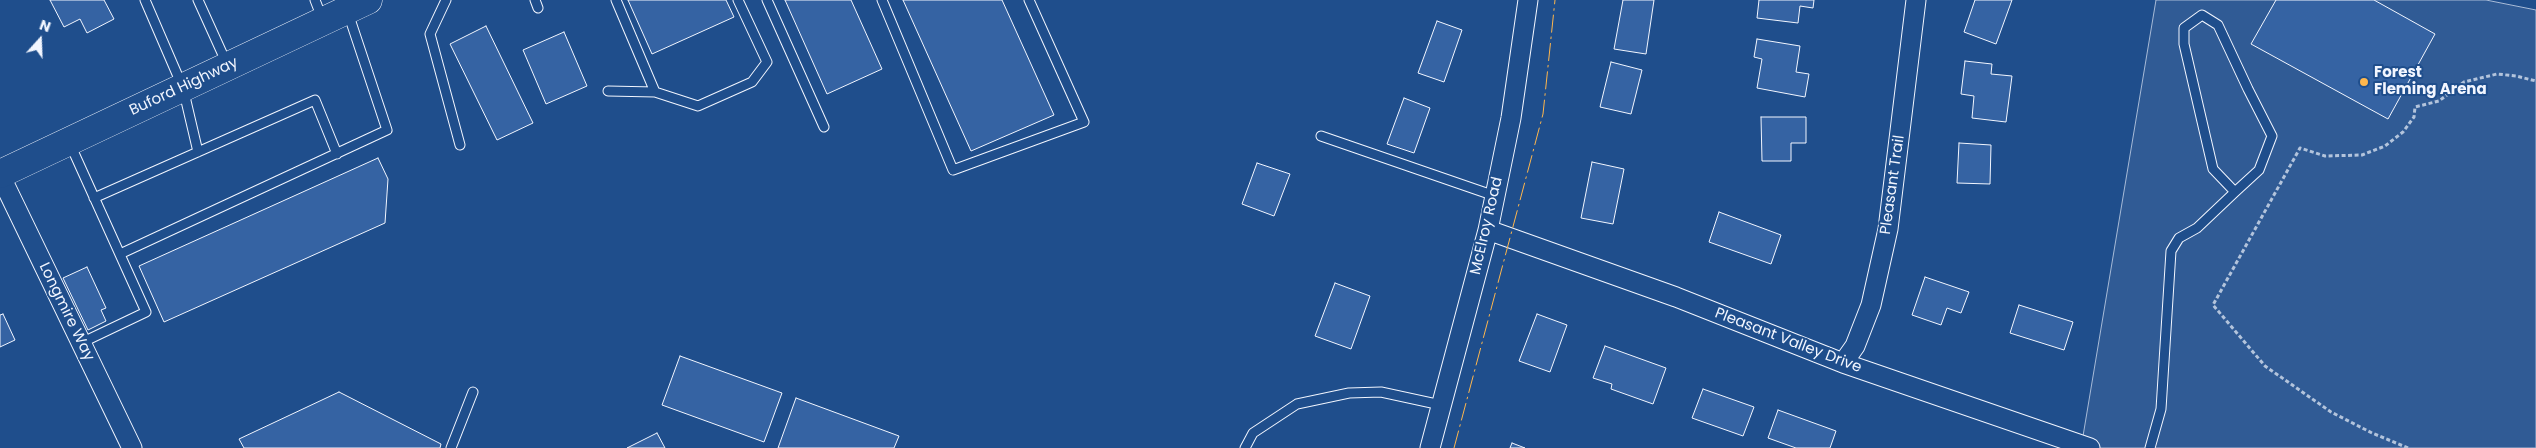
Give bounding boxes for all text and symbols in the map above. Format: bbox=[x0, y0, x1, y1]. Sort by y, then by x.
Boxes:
north arrow bbox=[15, 15, 65, 65]
text: N bbox=[37, 15, 53, 37]
street label: Buford Highway bbox=[127, 54, 241, 120]
place label: Forest Fleming Arena bbox=[2374, 64, 2487, 99]
marker: Forest Fleming Arena bbox=[2358, 76, 2370, 88]
street label: Pleasant Trail bbox=[1877, 134, 1909, 236]
street label: McElroy Road bbox=[1467, 175, 1507, 277]
street label: Longmire Way bbox=[34, 260, 98, 364]
street label: Pleasant Valley Drive bbox=[1712, 305, 1864, 377]

